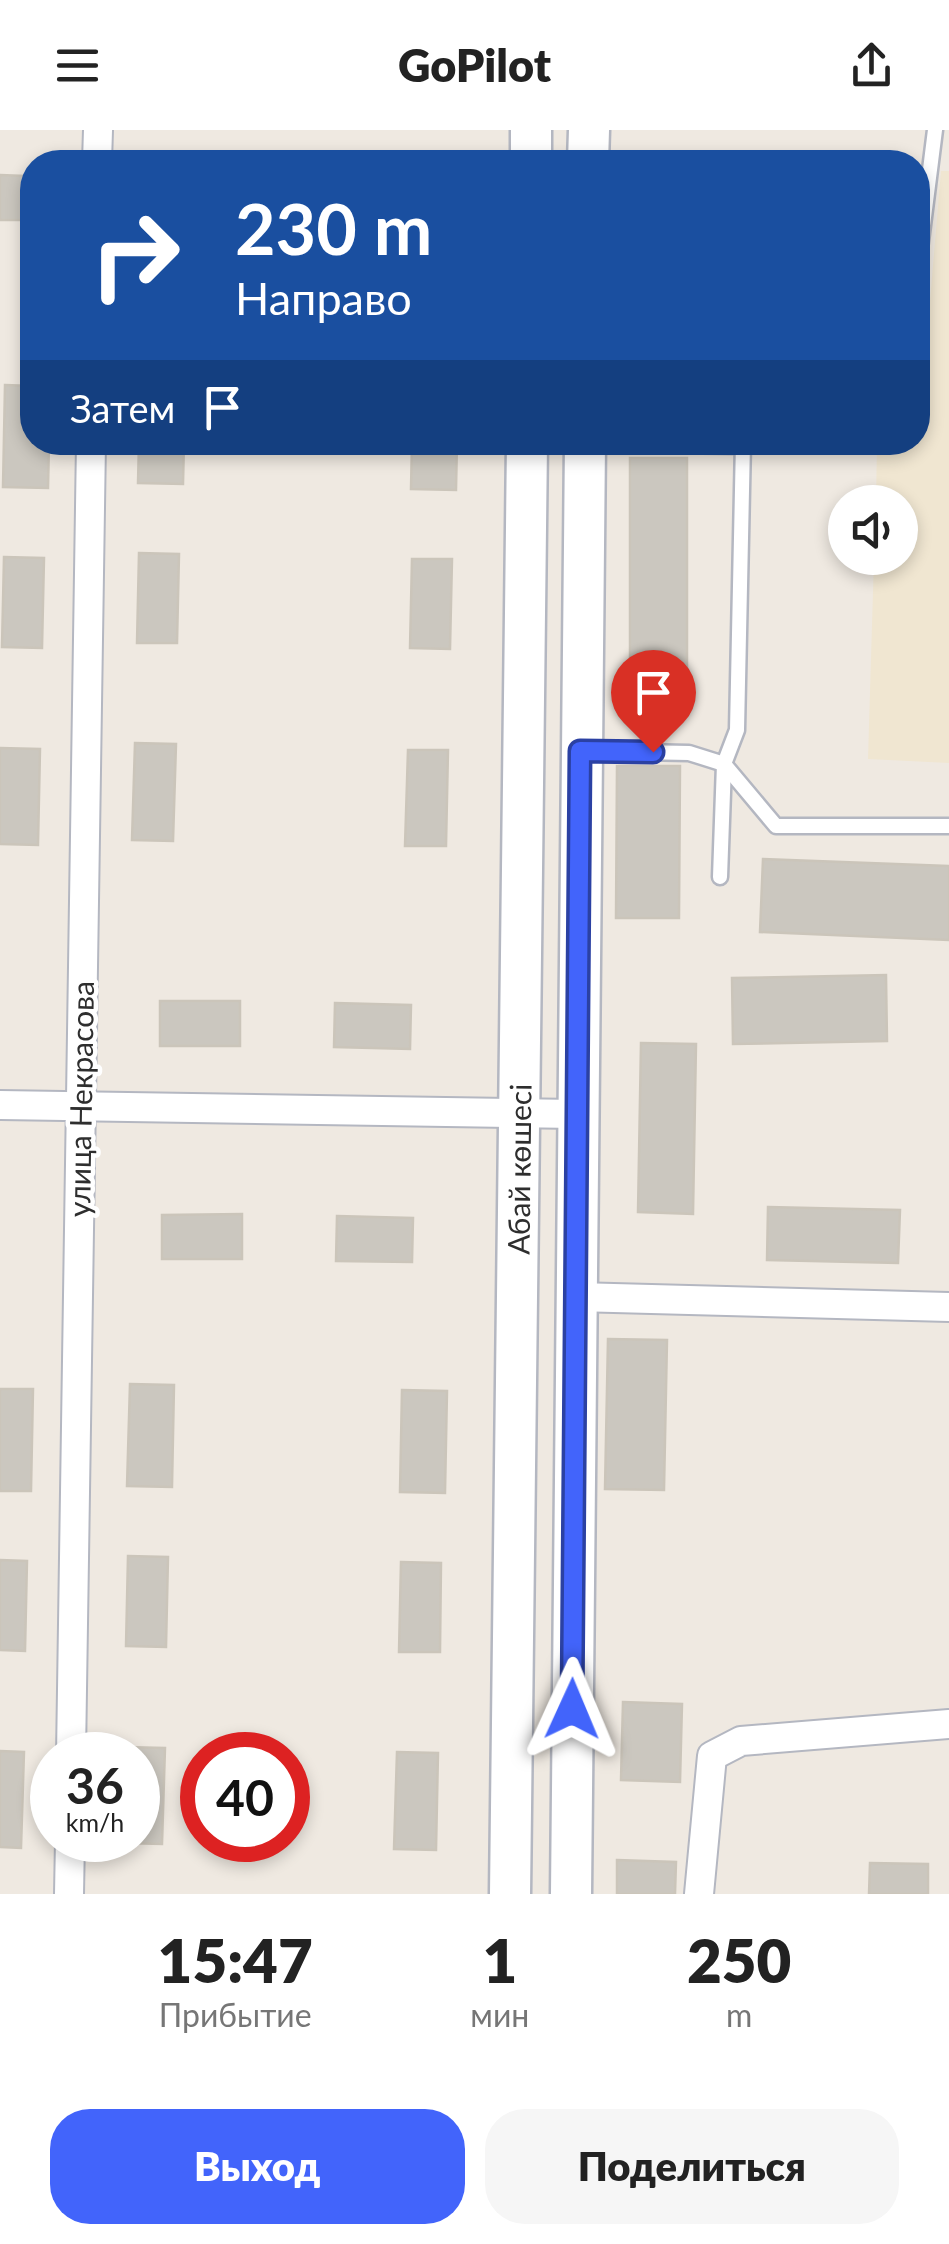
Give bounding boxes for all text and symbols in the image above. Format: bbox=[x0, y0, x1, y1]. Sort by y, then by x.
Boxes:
icon: menu bbox=[50, 38, 105, 93]
text: GoPilot bbox=[398, 38, 551, 92]
icon: share bbox=[844, 38, 899, 93]
text: 230 m bbox=[235, 186, 432, 270]
icon: right bbox=[70, 190, 200, 320]
text: Направо bbox=[235, 271, 412, 325]
icon: arrive bbox=[195, 380, 250, 435]
text: Затем bbox=[70, 385, 175, 431]
map controls bbox=[828, 485, 918, 575]
button: sound bbox=[828, 485, 918, 575]
pin bbox=[611, 650, 696, 753]
icon: arrive bbox=[626, 665, 681, 720]
street label: улица Некрасова bbox=[60, 981, 100, 1217]
street label: Абай көшесі bbox=[499, 1083, 537, 1255]
position arrow bbox=[520, 1657, 624, 1761]
speed limit sign: 40 bbox=[180, 1732, 310, 1862]
text: 36 bbox=[66, 1755, 124, 1815]
text: km/h bbox=[66, 1807, 124, 1837]
text: 15:47 bbox=[158, 1924, 313, 1996]
text: 1 bbox=[482, 1924, 517, 1996]
text: 250 bbox=[687, 1924, 791, 1996]
text: Прибытие bbox=[159, 1995, 312, 2034]
text: мин bbox=[470, 1995, 529, 2034]
text: m bbox=[726, 1995, 752, 2034]
button: Выход bbox=[50, 2109, 465, 2224]
button: Поделиться bbox=[485, 2109, 899, 2224]

